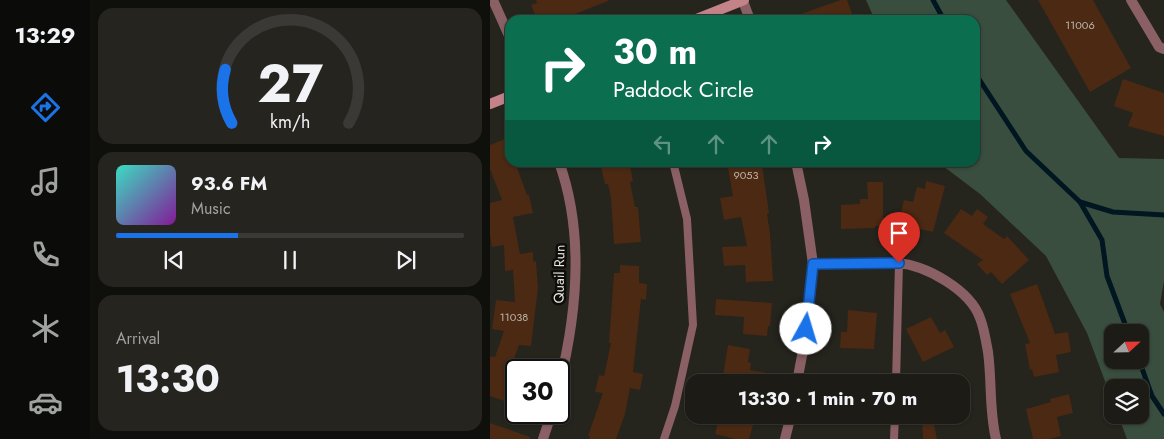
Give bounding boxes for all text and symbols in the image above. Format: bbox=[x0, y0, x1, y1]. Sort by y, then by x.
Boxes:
house number: 11006 bbox=[1065, 17, 1095, 33]
text: 13:29 bbox=[14, 19, 76, 51]
text: 30 m bbox=[613, 27, 697, 77]
icon: right bbox=[530, 35, 595, 100]
text: 27 bbox=[257, 46, 323, 122]
text: Paddock Circle bbox=[613, 73, 754, 105]
icon: directions bbox=[28, 90, 63, 125]
text: km/h bbox=[270, 109, 310, 135]
icon: left bbox=[649, 130, 677, 158]
icon: ahead bbox=[702, 130, 730, 158]
icon: ahead bbox=[755, 130, 783, 158]
icon: right bbox=[808, 130, 836, 158]
icon: music bbox=[28, 164, 63, 199]
house number: 9053 bbox=[733, 167, 759, 183]
text: 93.6 FM bbox=[191, 170, 267, 197]
text: Music bbox=[191, 197, 231, 220]
pin bbox=[878, 212, 920, 263]
icon: arrive bbox=[885, 219, 913, 247]
icon: phone bbox=[28, 237, 63, 272]
street label: Quail Run bbox=[548, 244, 570, 304]
icon: previous bbox=[160, 246, 188, 274]
icon: pause bbox=[276, 246, 304, 274]
icon: next bbox=[392, 246, 420, 274]
position arrow bbox=[779, 302, 831, 354]
house number: 11038 bbox=[500, 309, 528, 325]
icon: climate bbox=[28, 311, 63, 346]
north arrow bbox=[1104, 324, 1149, 369]
map controls bbox=[1104, 324, 1149, 424]
text: Arrival bbox=[116, 327, 160, 350]
text: 13:30 bbox=[116, 351, 220, 406]
speed limit sign: 30 bbox=[505, 359, 570, 424]
button: layers bbox=[1104, 379, 1149, 424]
icon: car bbox=[28, 385, 63, 420]
text: 13:30 · 1 min · 70 m bbox=[738, 385, 917, 412]

